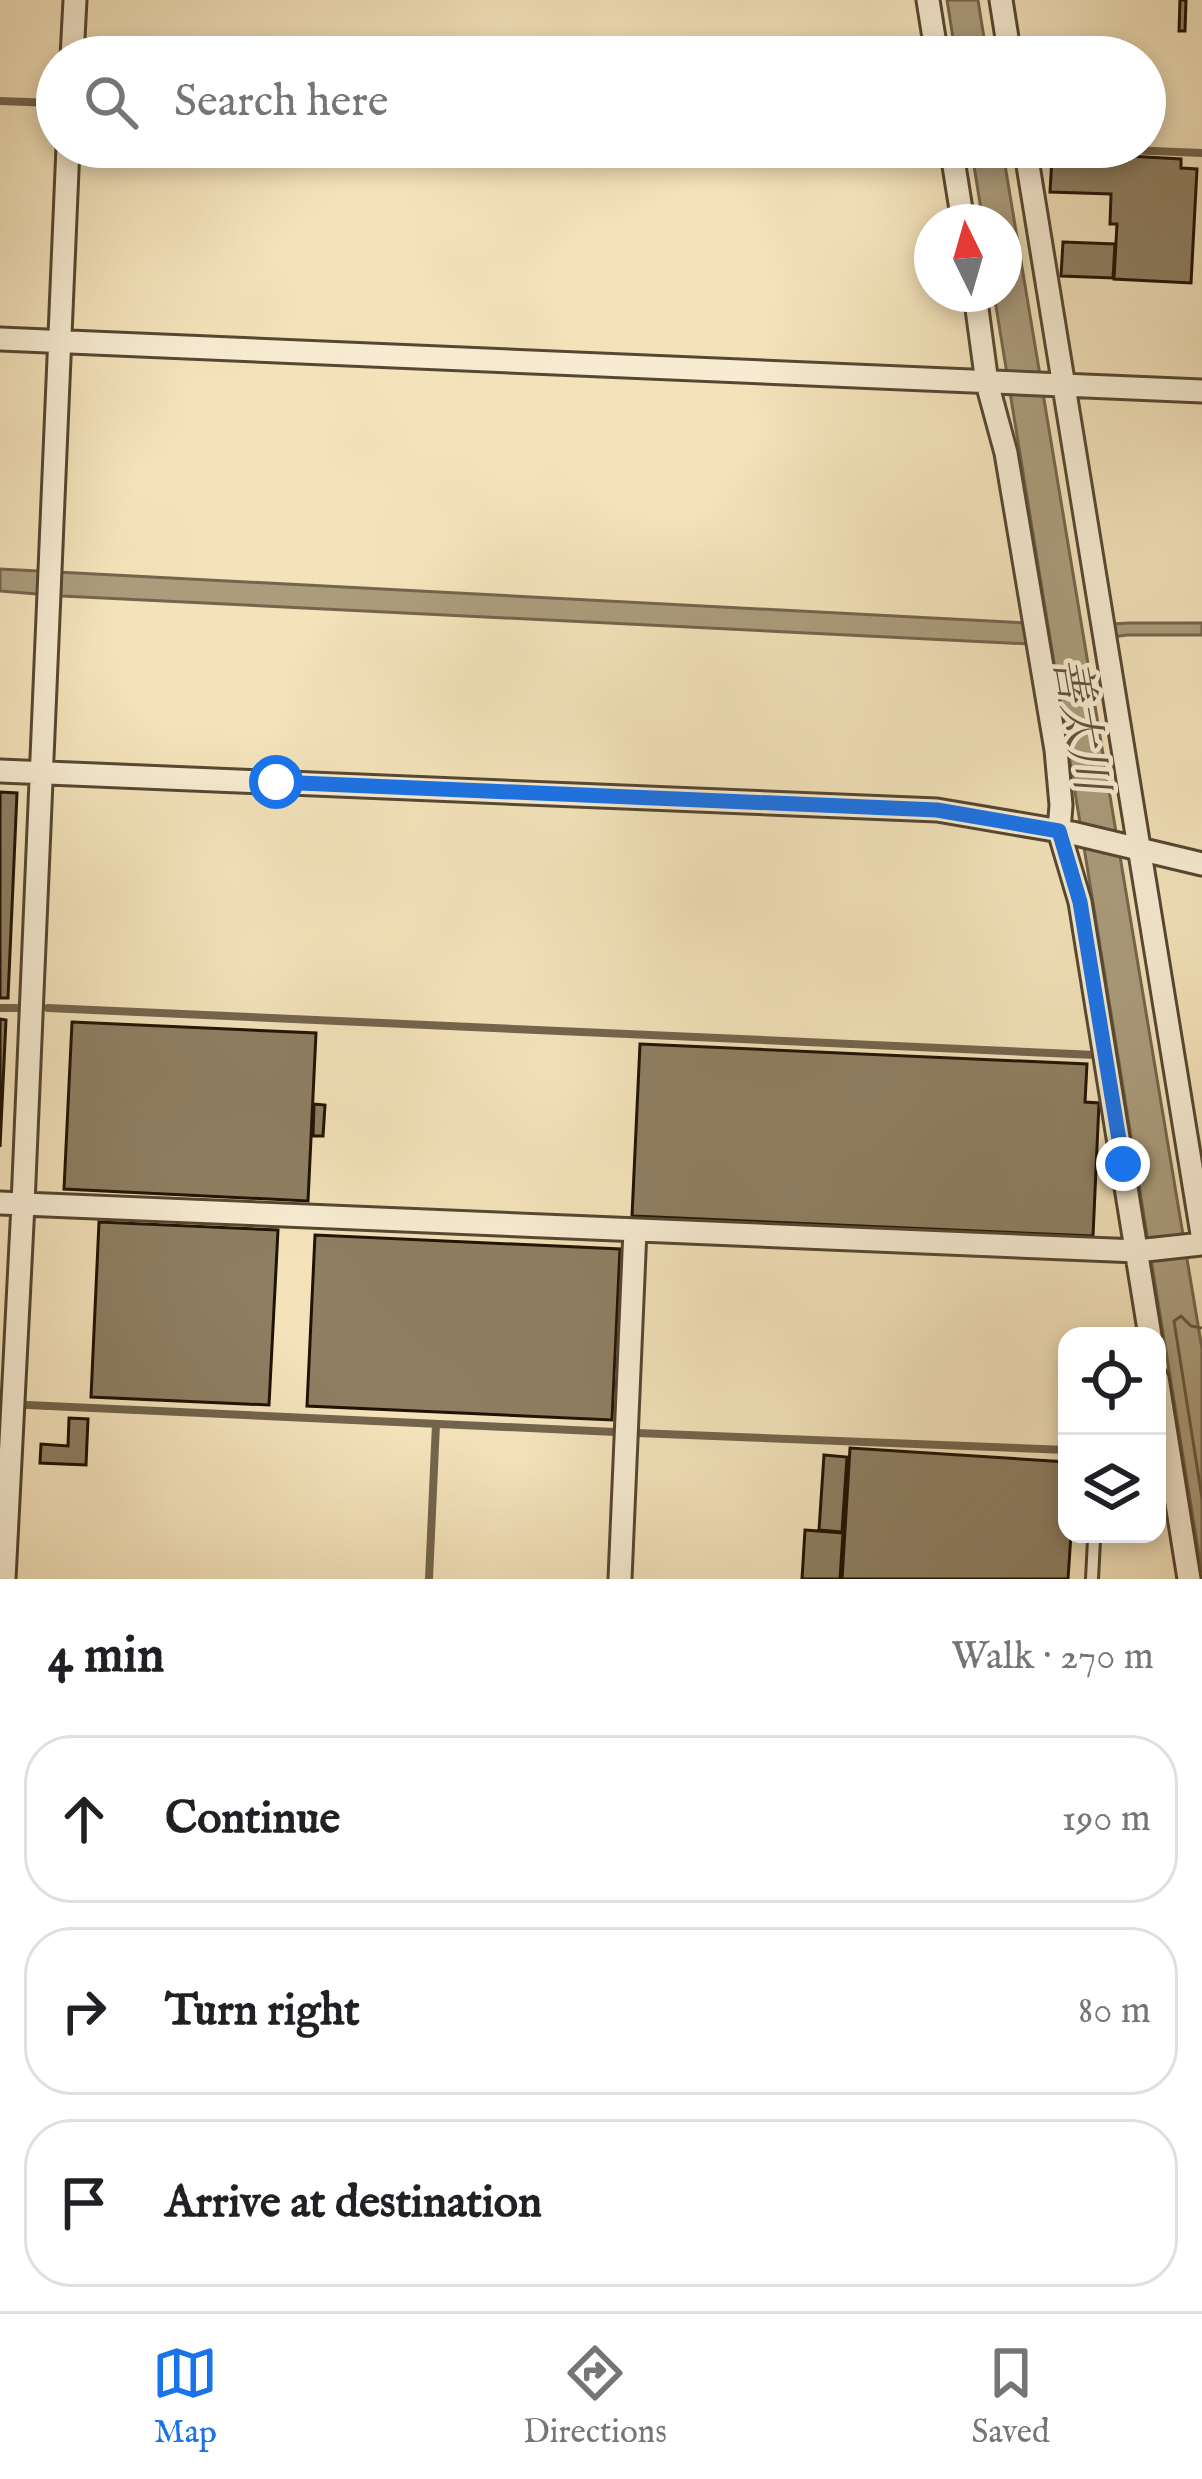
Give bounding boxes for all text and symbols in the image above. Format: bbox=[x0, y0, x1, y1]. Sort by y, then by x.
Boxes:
search box bbox=[36, 36, 1166, 168]
icon: search bbox=[78, 69, 144, 135]
text: Search here bbox=[174, 74, 388, 131]
north arrow bbox=[914, 204, 1022, 312]
water label: 善太川 bbox=[1039, 653, 1120, 800]
route start bbox=[249, 755, 303, 809]
route end bbox=[1096, 1137, 1150, 1191]
map controls bbox=[1058, 1327, 1166, 1543]
button: locate bbox=[1058, 1327, 1166, 1435]
button: layers bbox=[1058, 1435, 1166, 1543]
text: 4 min bbox=[48, 1625, 164, 1690]
text: Walk · 270 m bbox=[951, 1633, 1154, 1682]
icon: ahead bbox=[51, 1786, 117, 1852]
text: Continue bbox=[165, 1791, 340, 1848]
text: 190 m bbox=[1062, 1795, 1151, 1844]
icon: right bbox=[51, 1978, 117, 2044]
text: Turn right bbox=[165, 1983, 360, 2040]
text: 80 m bbox=[1078, 1987, 1151, 2036]
icon: arrive bbox=[51, 2170, 117, 2236]
text: Arrive at destination bbox=[165, 2175, 542, 2232]
tab: Map bbox=[152, 2340, 218, 2454]
tab: Directions bbox=[523, 2340, 667, 2454]
tab: Saved bbox=[972, 2340, 1050, 2454]

